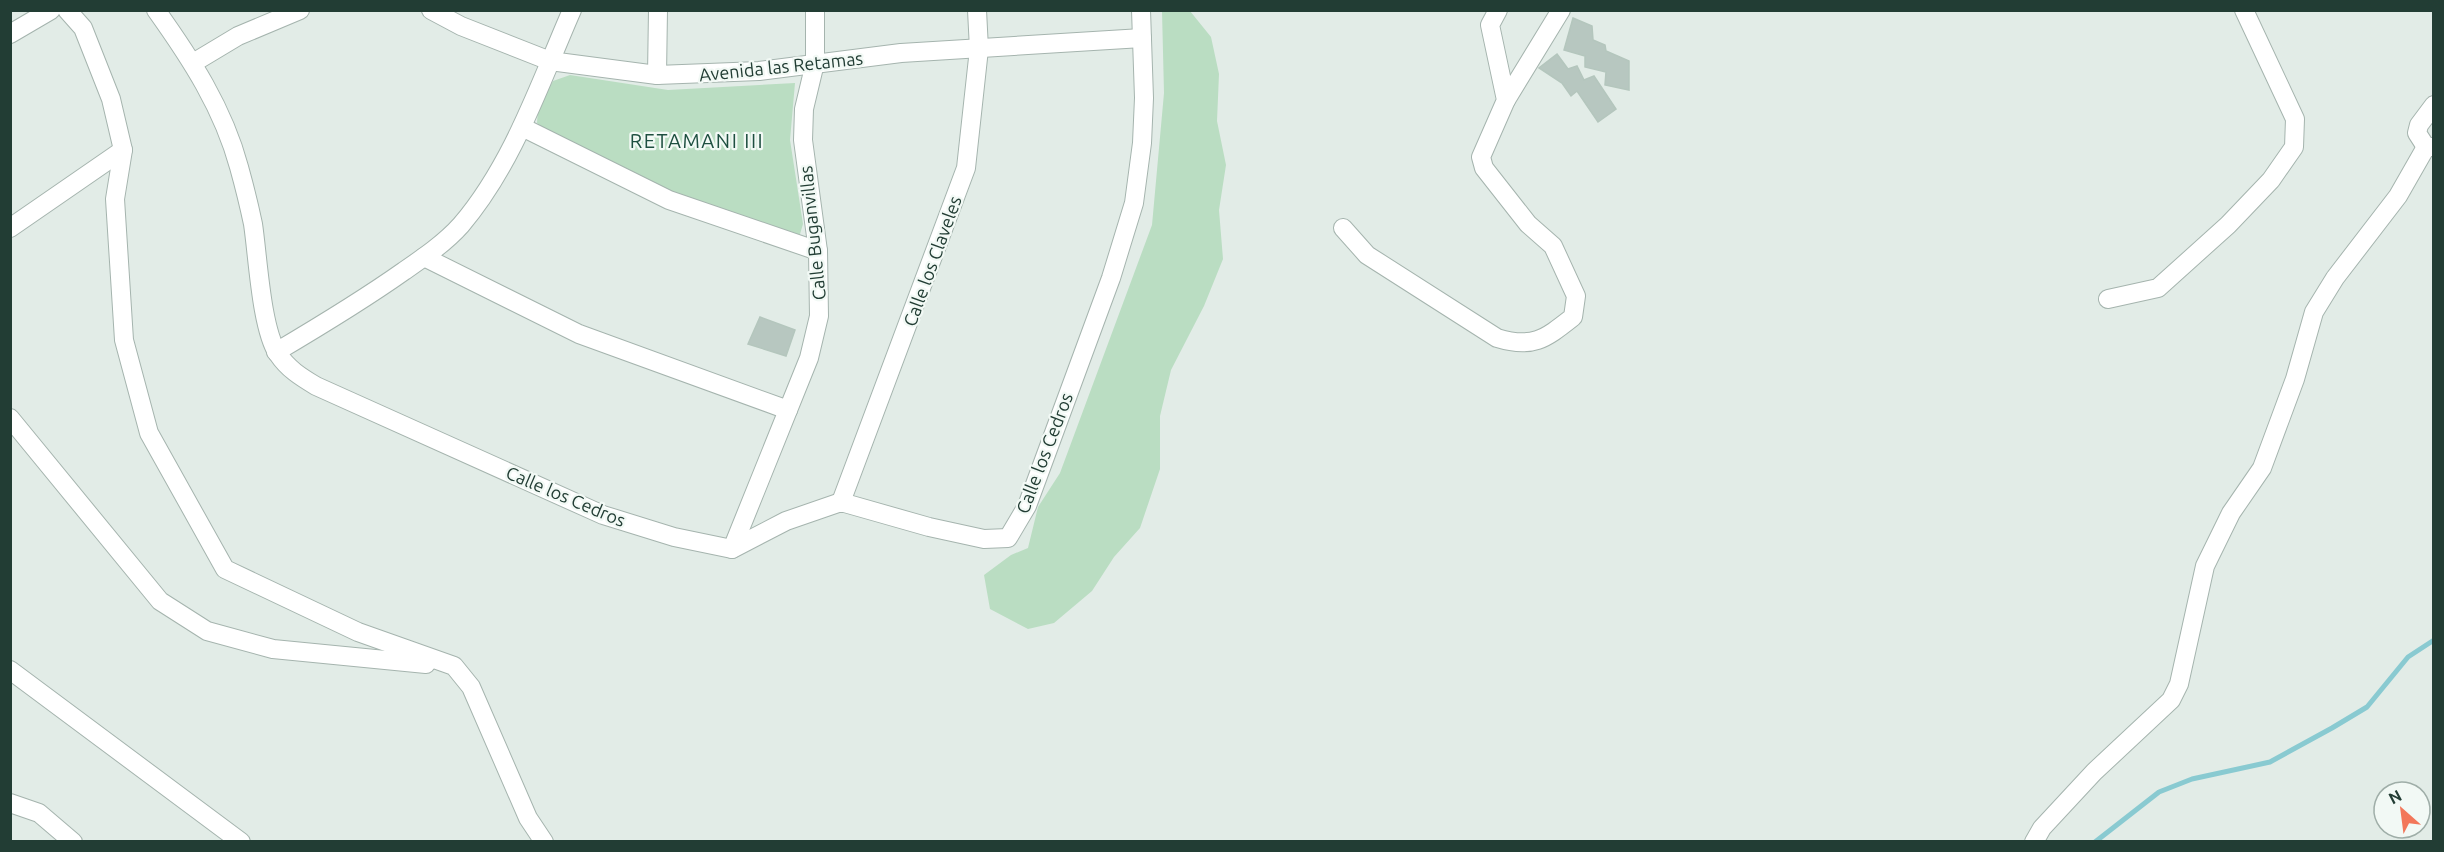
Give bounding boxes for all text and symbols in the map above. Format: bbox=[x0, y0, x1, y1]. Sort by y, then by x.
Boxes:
street label: Avenida las Retamas bbox=[698, 47, 864, 85]
district label: RETAMANI III bbox=[630, 129, 764, 152]
street label: Calle Buganvillas bbox=[795, 165, 829, 301]
street label: Calle los Claveles bbox=[899, 193, 965, 329]
street label: Calle los Cedros bbox=[1012, 390, 1076, 516]
street label: Calle los Cedros bbox=[503, 462, 629, 530]
north arrow bbox=[2372, 780, 2432, 840]
text: N bbox=[2385, 786, 2404, 808]

